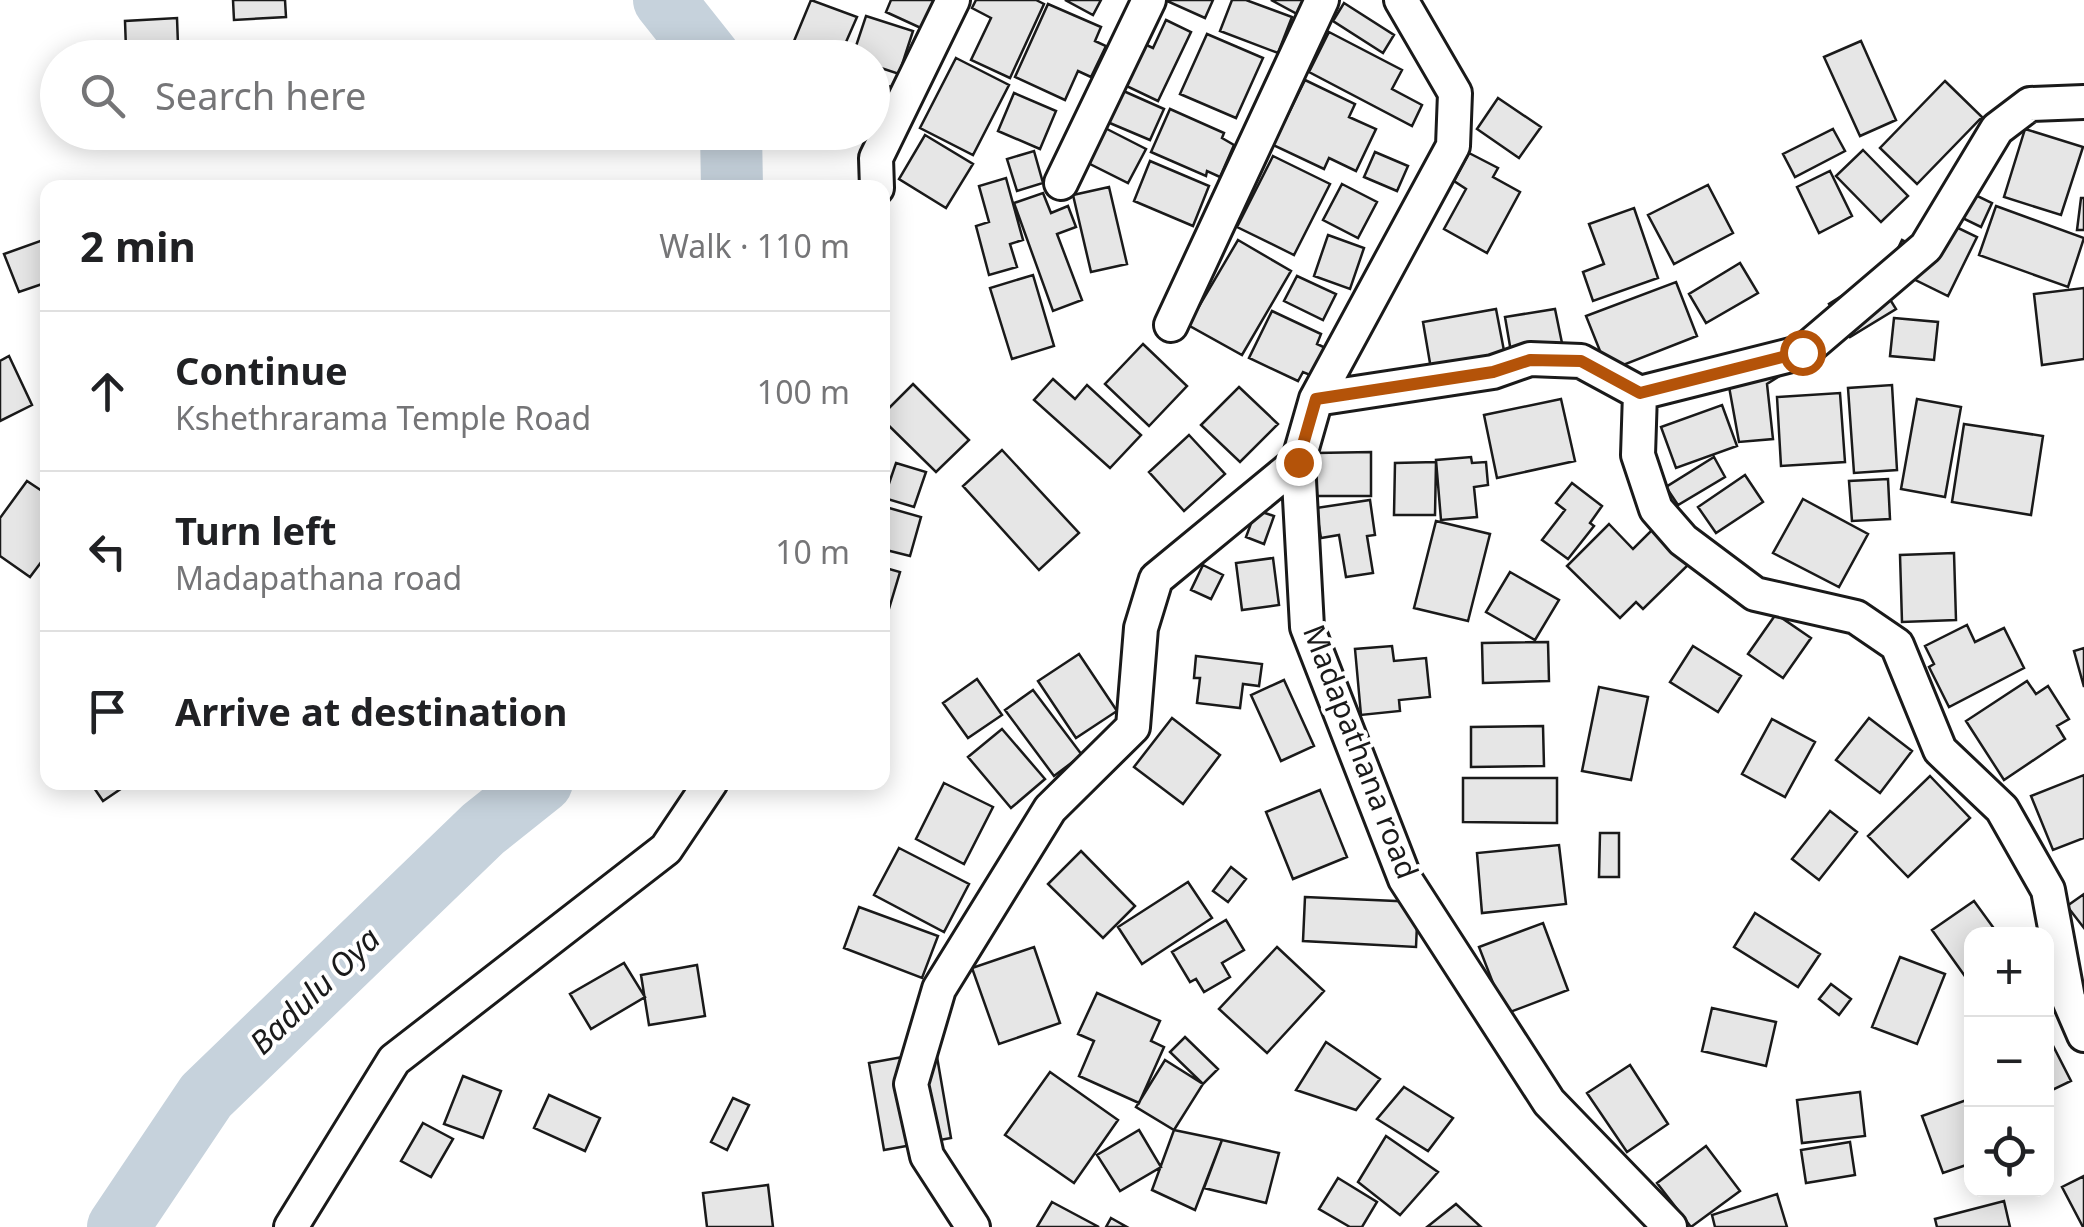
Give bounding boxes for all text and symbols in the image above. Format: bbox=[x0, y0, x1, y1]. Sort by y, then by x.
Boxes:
search box bbox=[40, 40, 890, 150]
icon: search bbox=[75, 68, 130, 123]
text: Search here bbox=[155, 69, 366, 121]
text: 2 min bbox=[80, 217, 196, 274]
text: Walk · 110 m bbox=[659, 224, 850, 267]
route start bbox=[1780, 330, 1826, 376]
text: Continue bbox=[175, 344, 348, 396]
icon: ahead bbox=[80, 364, 135, 419]
text: 100 m bbox=[757, 370, 850, 413]
text: Kshethrarama Temple Road bbox=[175, 396, 591, 439]
route end bbox=[1276, 440, 1322, 486]
text: Turn left bbox=[175, 504, 337, 556]
icon: left bbox=[80, 524, 135, 579]
text: 10 m bbox=[775, 530, 850, 573]
text: Madapathana road bbox=[175, 556, 462, 599]
street label: Madapathana road bbox=[1294, 618, 1429, 884]
icon: arrive bbox=[80, 684, 135, 739]
text: Arrive at destination bbox=[175, 685, 567, 737]
water label: Badulu Oya bbox=[239, 917, 389, 1063]
map controls bbox=[1964, 927, 2054, 1197]
button: + bbox=[1964, 927, 2054, 1017]
button: − bbox=[1964, 1017, 2054, 1107]
button: locate bbox=[1964, 1107, 2054, 1197]

